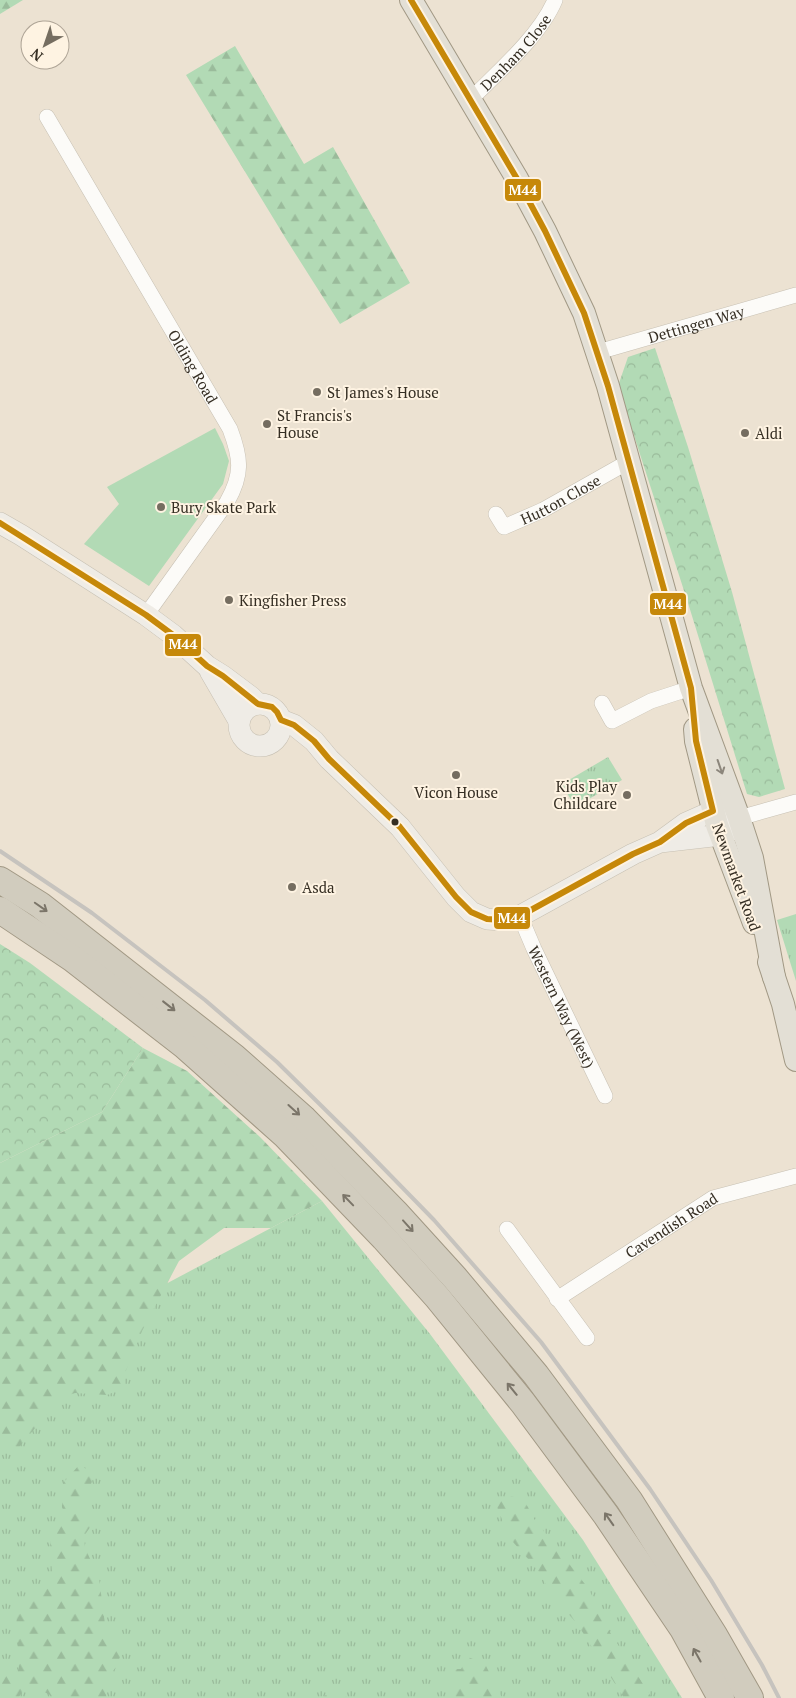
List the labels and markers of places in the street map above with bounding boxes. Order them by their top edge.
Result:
place label: St James's House [327,382,439,402]
marker: St James's House [311,386,323,398]
place label: St Francis's House [277,405,352,442]
marker: St Francis's House [261,418,273,430]
place label: Aldi [755,423,783,443]
marker: Aldi [739,427,751,439]
place label: Bury Skate Park [171,497,276,517]
marker: Bury Skate Park [155,501,167,513]
place label: Kingfisher Press [239,590,346,610]
marker: Kingfisher Press [223,594,235,606]
marker: Vicon House [450,769,462,781]
place label: Kids Play Childcare [553,776,617,813]
place label: Vicon House [414,782,498,802]
marker: Kids Play Childcare [621,789,633,801]
unlabelled marker [390,817,400,827]
place label: Asda [302,877,335,897]
marker: Asda [286,881,298,893]

